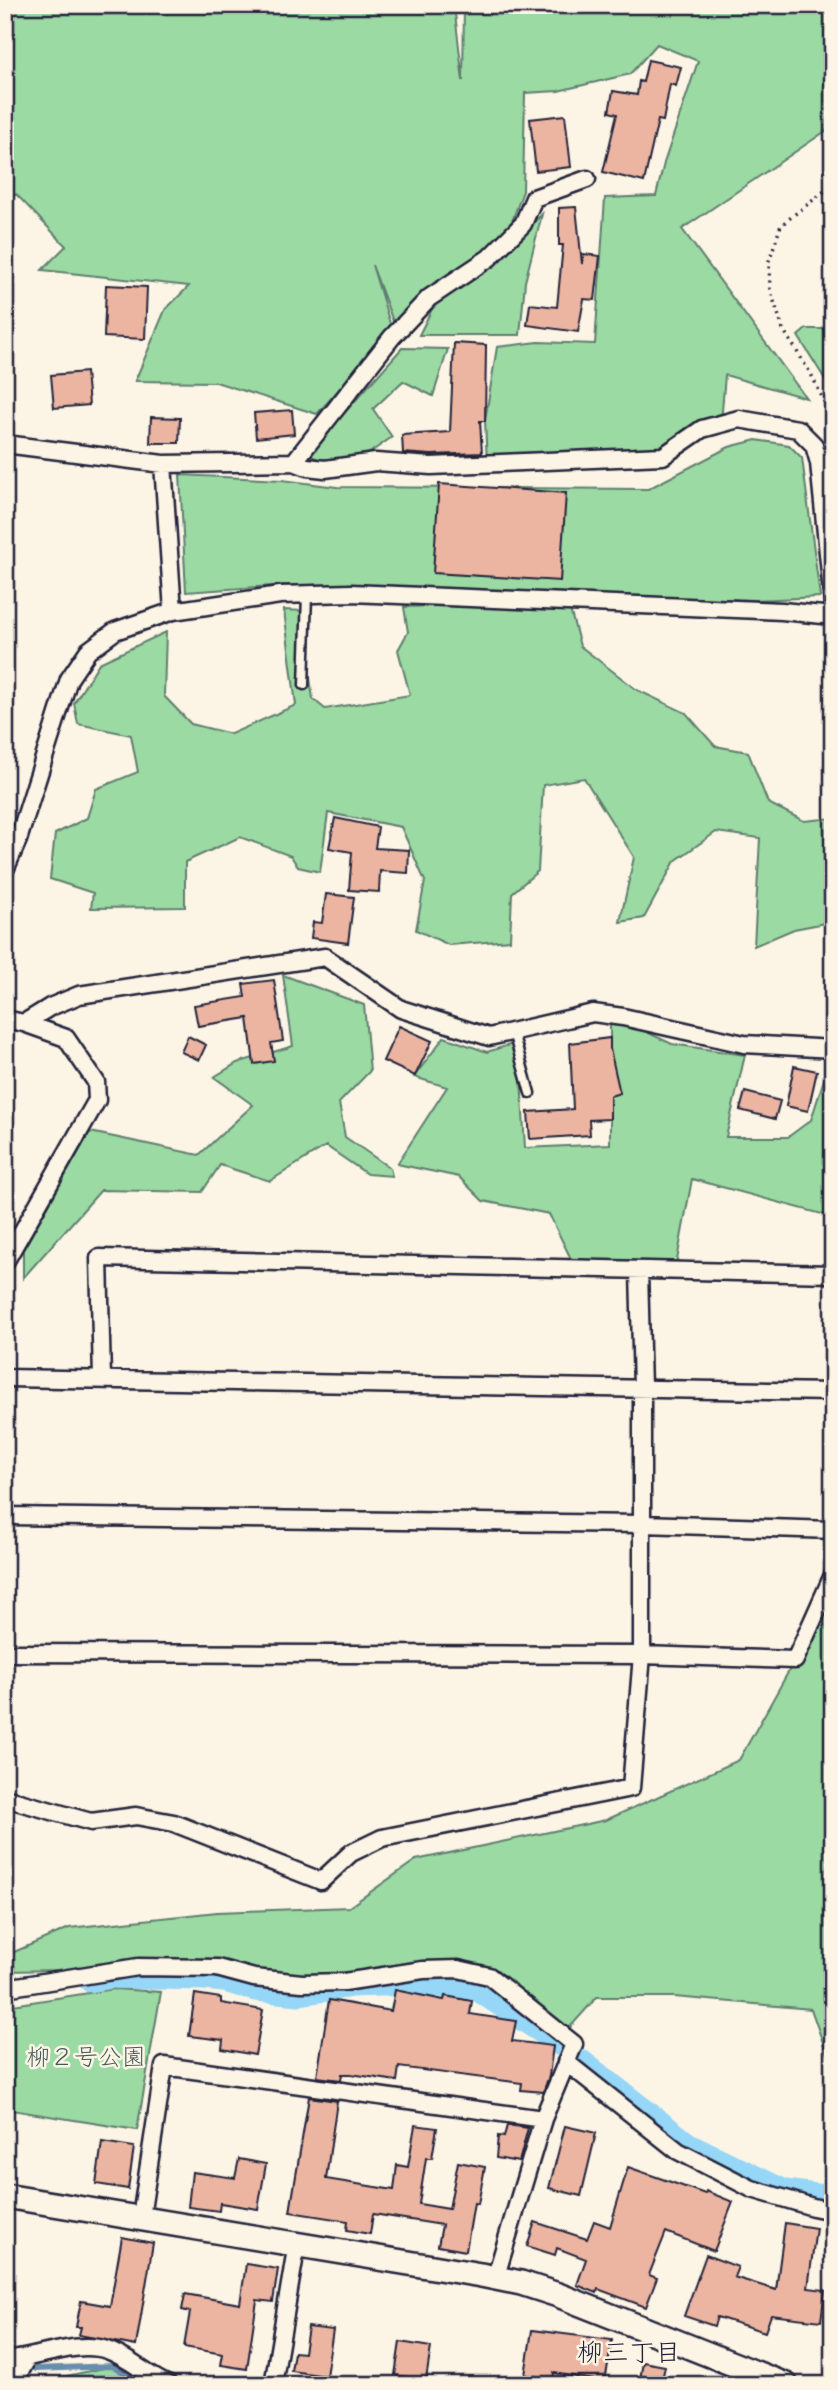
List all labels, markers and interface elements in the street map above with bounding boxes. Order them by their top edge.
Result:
park label: 柳２号公園 [26,2043,146,2072]
district label: 柳三丁目 [577,2337,681,2369]

